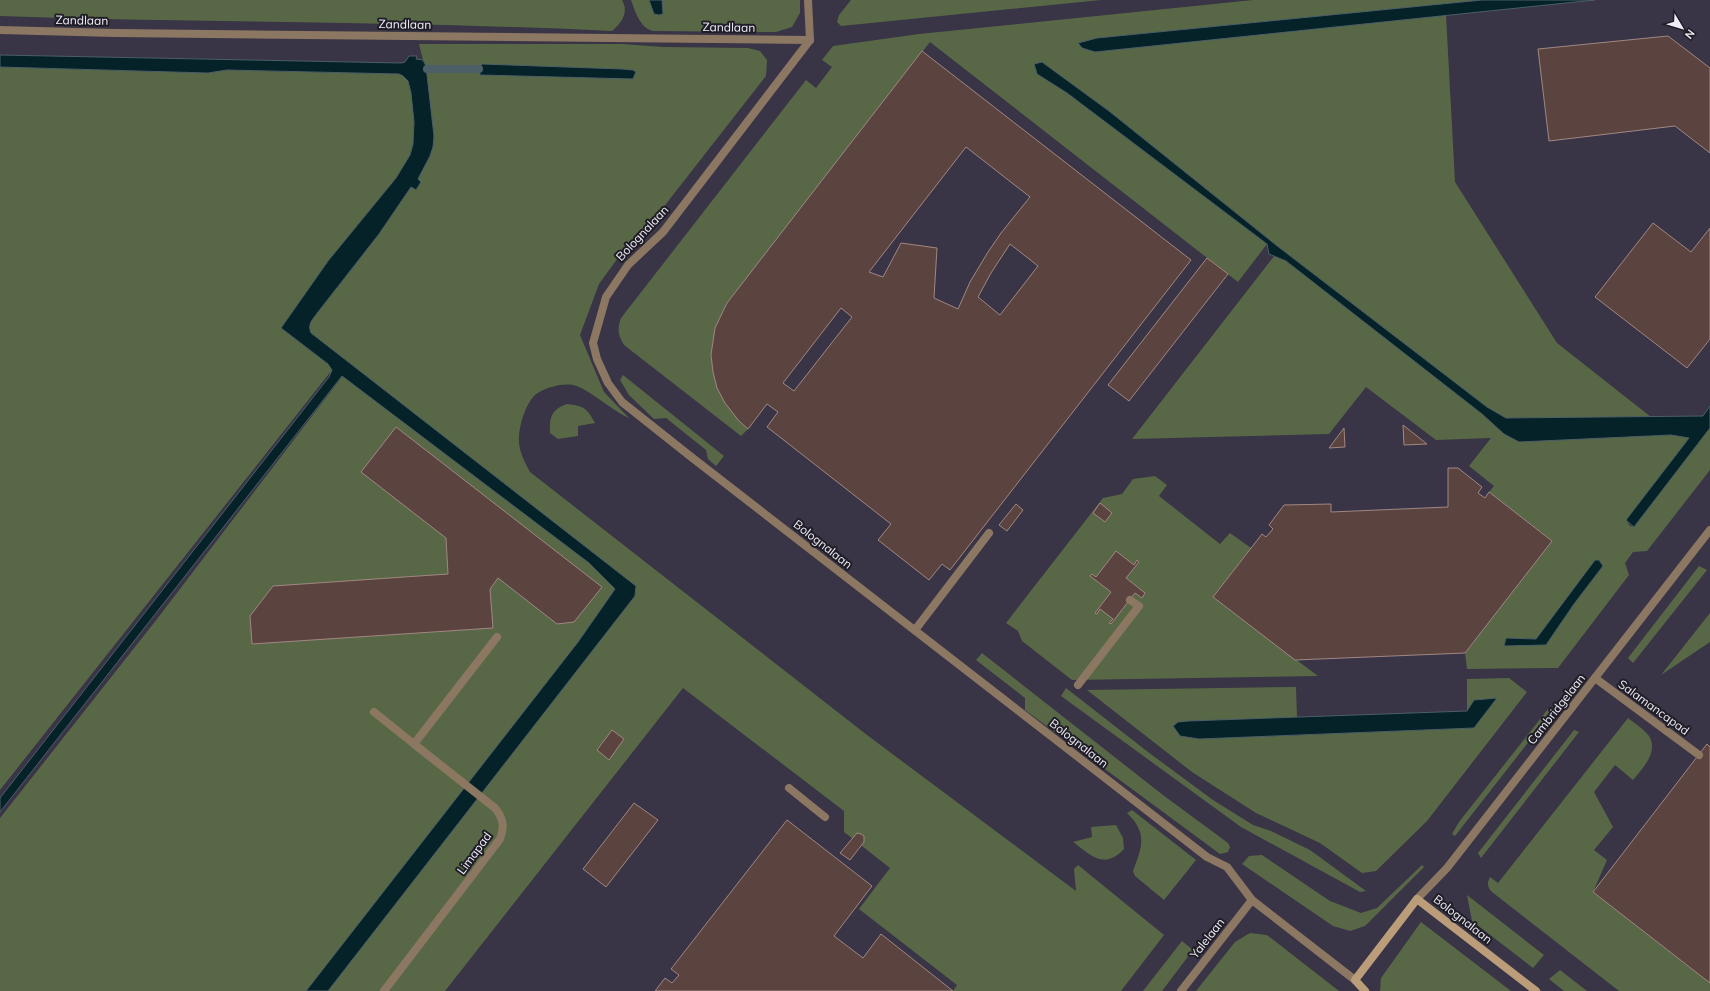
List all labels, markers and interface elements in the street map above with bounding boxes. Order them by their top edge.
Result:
north arrow [1662,8,1702,48]
street label: Zandlaan [55,12,109,28]
street label: Zandlaan [378,16,432,32]
street label: Zandlaan [702,19,756,35]
text: N [1682,27,1698,42]
street label: Bolognalaan [612,202,672,264]
street label: Bolognalaan [791,516,855,572]
street label: Cambridgelaan [1524,671,1588,747]
street label: Salamancapad [1616,676,1692,738]
street label: Bolognalaan [1047,715,1111,771]
street label: Limapad [454,829,494,877]
street label: Bolognalaan [1431,891,1495,947]
street label: Yalelaan [1186,915,1227,962]

